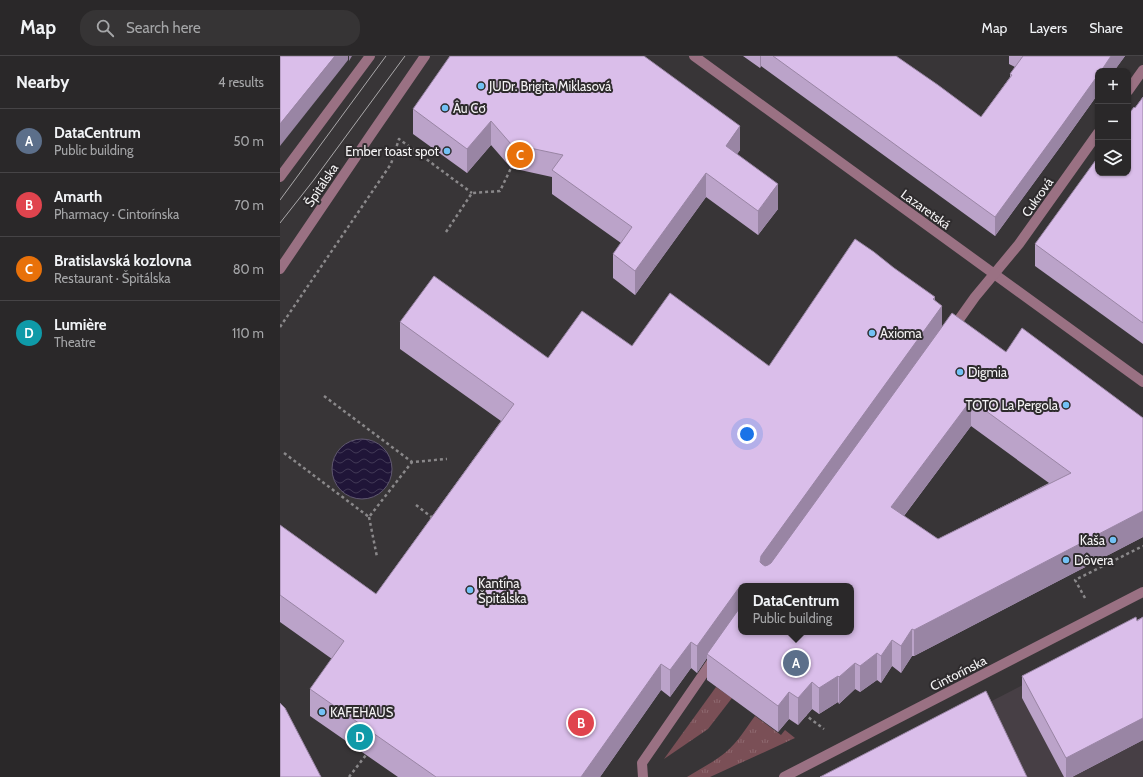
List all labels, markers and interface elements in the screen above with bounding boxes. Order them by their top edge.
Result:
search box [80,10,360,46]
text: Map [20,16,56,39]
icon: search [94,17,116,39]
text: Search here [126,19,201,37]
text: Map [982,19,1007,37]
text: Layers [1029,19,1067,37]
text: Share [1089,19,1123,37]
map controls [1095,68,1131,176]
button: + [1095,68,1131,104]
text: Nearby [16,72,69,92]
text: 4 results [218,74,264,90]
place label: JUDr. Brigita Miklasová [488,78,612,94]
marker: JUDr. Brigita Miklasová [476,81,486,91]
place label: Âu Cơ [453,100,486,116]
marker: Âu Cơ [440,103,450,113]
button: − [1095,104,1131,140]
text: DataCentrum [54,124,141,142]
text: A [25,133,33,149]
text: 50 m [234,133,264,149]
pin: C [507,140,533,170]
button: layers [1095,140,1131,176]
text: Public building [54,142,134,158]
place label: Ember toast spot [345,143,440,159]
marker: Ember toast spot [442,146,452,156]
street label: Špitálska [300,159,342,210]
street label: Cukrová [1018,174,1057,220]
street label: Lazaretská [898,186,955,233]
text: Amarth [54,188,102,206]
text: B [25,197,33,213]
text: 70 m [234,197,264,213]
text: Pharmacy · Cintorínska [54,206,179,222]
text: Bratislavská kozlovna [54,252,192,270]
text: C [25,261,33,277]
text: 80 m [233,261,264,277]
text: Restaurant · Špitálska [54,270,170,286]
text: Lumière [54,316,107,334]
text: D [24,325,34,341]
text: 110 m [232,325,264,341]
place label: Axioma [880,325,922,341]
marker: Axioma [867,328,877,338]
text: Theatre [54,334,96,350]
place label: Digmia [968,364,1008,380]
marker: Digmia [955,367,965,377]
place label: TOTO La Pergola [966,397,1059,413]
marker: TOTO La Pergola [1061,400,1071,410]
your location [737,424,757,444]
place label: Kaša [1080,532,1106,548]
marker: Kaša [1108,535,1118,545]
place label: Dôvera [1074,552,1114,568]
marker: Dôvera [1061,555,1071,565]
place label: Kantína Špitálska [478,575,527,606]
popup [738,583,854,635]
marker: Kantína Špitálska [465,585,475,595]
text: DataCentrum [753,592,839,610]
text: Public building [753,610,832,626]
pin: A [783,648,809,678]
street label: Cintorínska [927,652,990,694]
place label: KAFEHAUS [330,704,394,720]
marker: KAFEHAUS [317,707,327,717]
pin: B [568,708,594,738]
pin: D [347,722,373,752]

